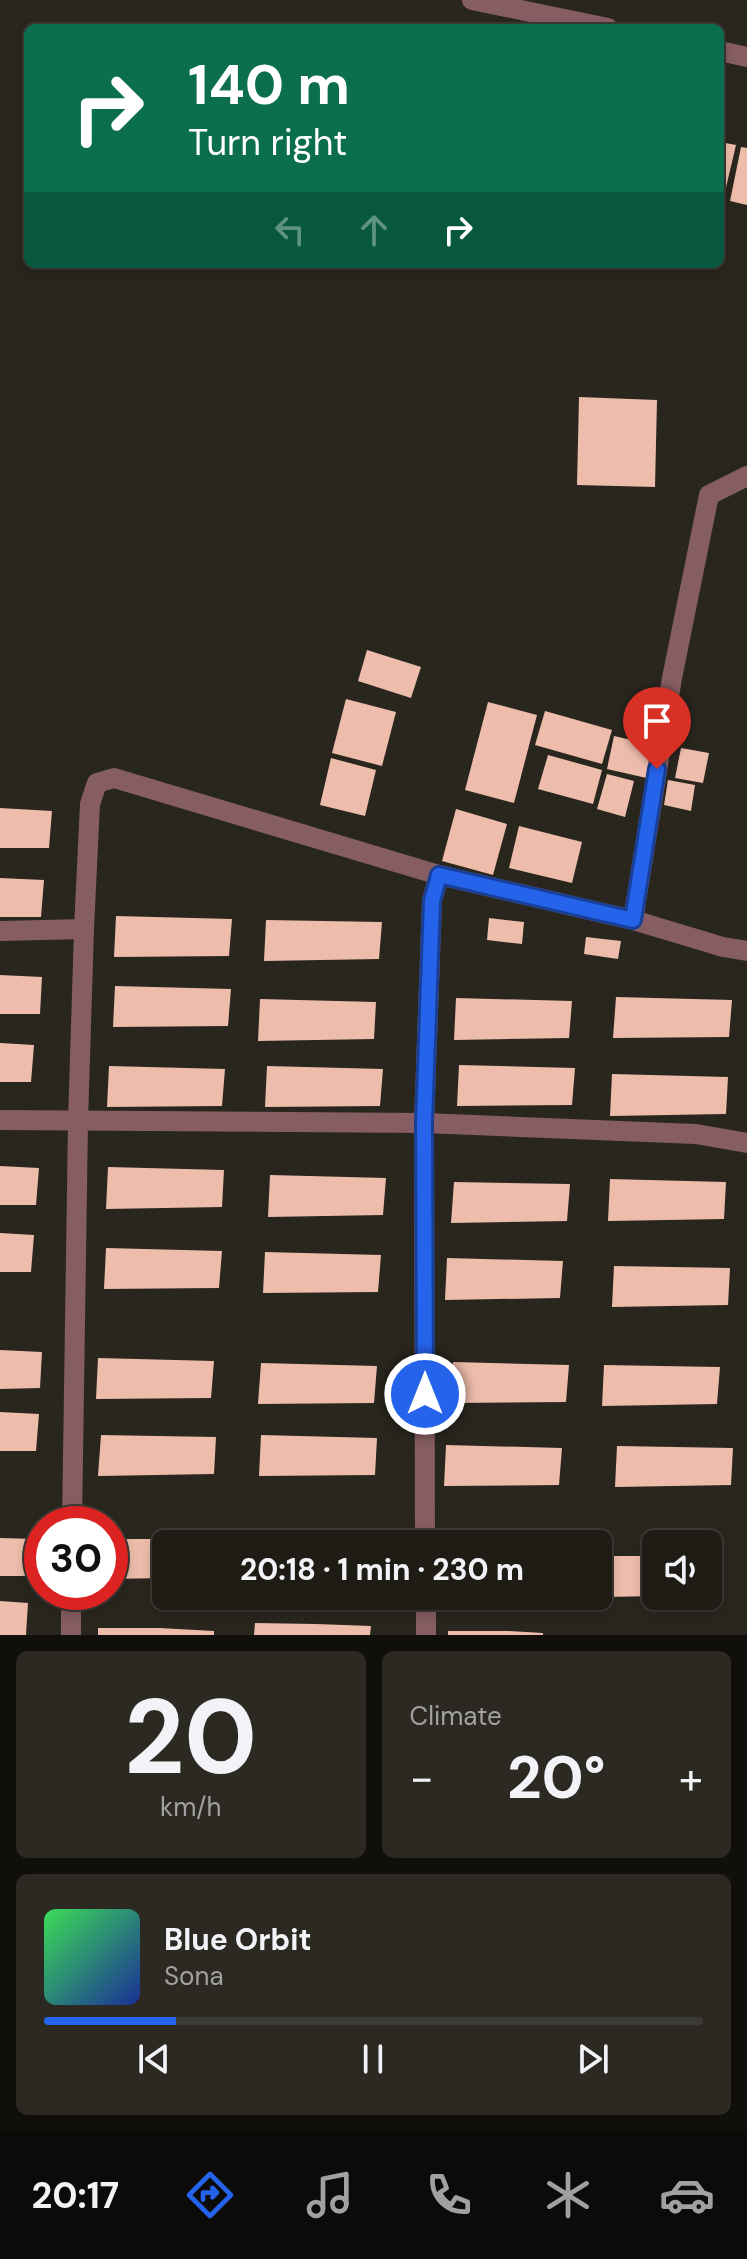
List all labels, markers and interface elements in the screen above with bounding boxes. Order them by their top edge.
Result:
text: 140 m [188,48,350,121]
icon: right [56,56,160,160]
text: Turn right [188,119,347,166]
icon: left [268,208,312,252]
icon: ahead [352,208,396,252]
icon: right [436,208,480,252]
pin [623,687,691,769]
icon: arrive [635,699,679,743]
position arrow [383,1352,467,1436]
speed limit sign: 30 [24,1506,128,1610]
map controls [642,1530,722,1610]
button: sound [642,1530,722,1610]
text: 20:18 · 1 min · 230 m [240,1550,524,1589]
text: 20 [124,1670,257,1805]
text: Climate [410,1699,502,1733]
text: 20° [507,1738,605,1817]
text: − [410,1749,434,1807]
text: + [679,1749,703,1807]
text: km/h [160,1790,221,1824]
text: Blue Orbit [164,1920,311,1959]
text: Sona [164,1959,224,1993]
icon: previous [132,2037,176,2081]
icon: pause [351,2037,395,2081]
icon: next [571,2037,615,2081]
icon: directions [182,2167,238,2223]
icon: music [302,2167,358,2223]
icon: phone [421,2167,477,2223]
icon: climate [540,2167,596,2223]
icon: car [659,2167,715,2223]
text: 20:17 [32,2172,119,2219]

